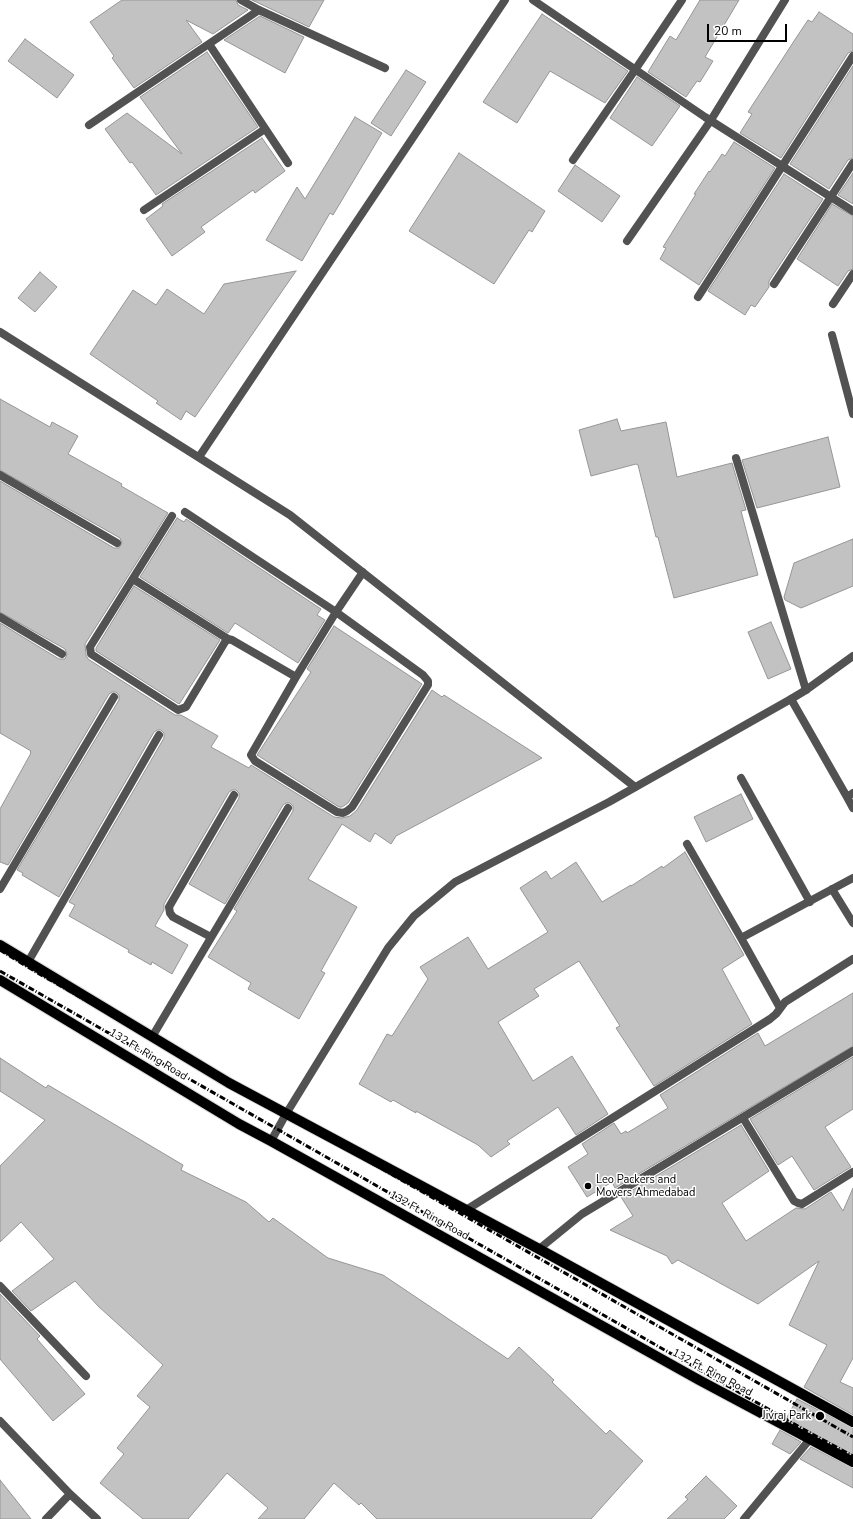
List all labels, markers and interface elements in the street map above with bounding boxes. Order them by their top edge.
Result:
scale bar [709,16,789,42]
text: 20 m [714,23,742,39]
street label: 132 Ft. Ring Road [106,1026,190,1084]
place label: Leo Packers and Movers Ahmedabad [596,1173,695,1199]
marker: Leo Packers and Movers Ahmedabad [583,1181,593,1191]
street label: 132 Ft. Ring Road [387,1189,471,1243]
street label: 132 Ft. Ring Road [670,1346,754,1400]
place label: Jivraj Park [762,1409,811,1423]
marker: Jivraj Park [814,1410,826,1422]

